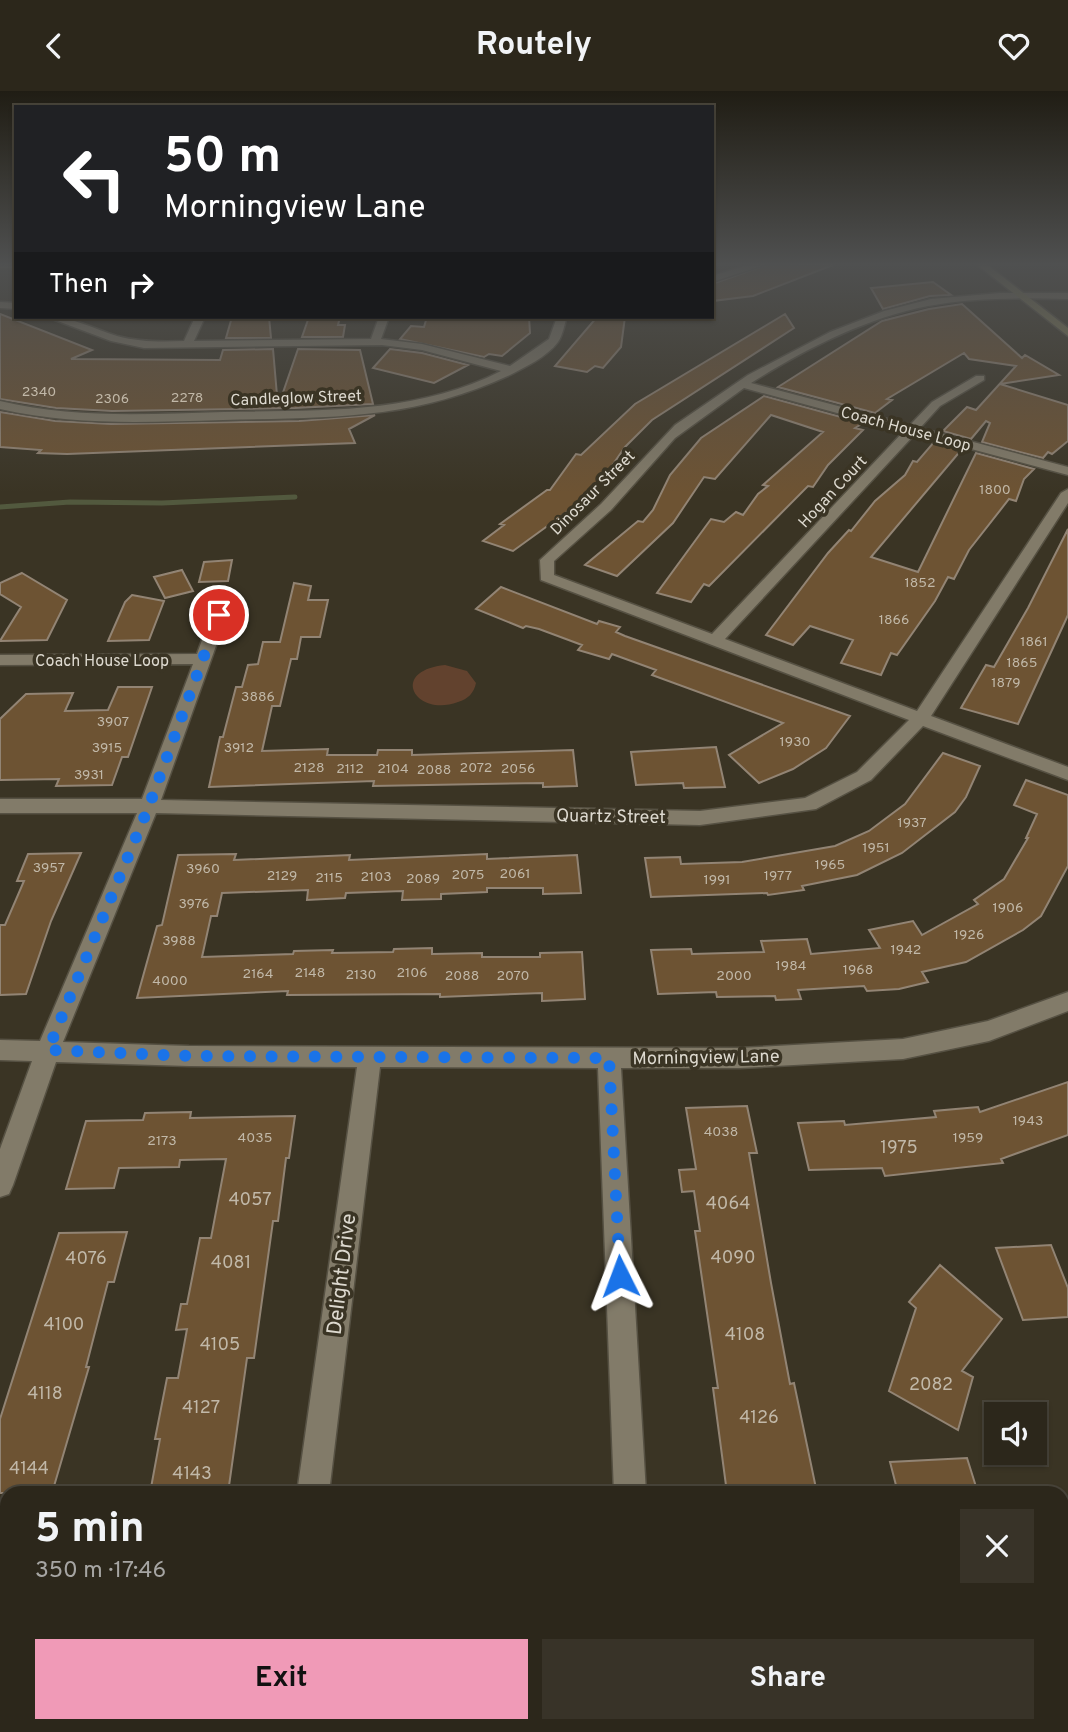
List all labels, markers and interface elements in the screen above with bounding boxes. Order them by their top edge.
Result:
text: Routely [476,26,592,66]
icon: back [35,27,73,65]
icon: heart [995,27,1033,65]
text: 50 m [164,128,281,190]
icon: left [49,133,140,224]
text: Morningview Lane [164,189,425,229]
icon: right [122,266,160,304]
text: Then [49,269,108,302]
house number: 2340 [22,384,56,401]
street label: Candleglow Street [230,387,362,411]
house number: 2278 [171,390,203,407]
house number: 2306 [95,391,129,408]
street label: Coach House Loop [838,403,973,457]
street label: Dinosaur Street [547,447,640,540]
street label: Hogan Court [795,452,872,533]
house number: 1800 [979,482,1011,499]
house number: 1852 [905,575,935,592]
pin [189,585,249,645]
icon: arrive [200,596,238,634]
house number: 1866 [879,612,909,629]
house number: 1861 [1020,634,1048,651]
street label: Coach House Loop [35,652,169,672]
house number: 1865 [1007,655,1037,672]
house number: 1879 [991,675,1021,692]
house number: 3886 [241,689,275,706]
house number: 3907 [97,714,129,731]
house number: 1930 [780,734,810,751]
house number: 3915 [92,740,122,757]
house number: 3912 [224,740,254,757]
house number: 2128 [294,760,324,777]
house number: 2072 [460,760,492,777]
house number: 2112 [336,761,364,778]
house number: 2104 [377,761,409,778]
house number: 2056 [501,761,535,778]
house number: 2088 [417,762,451,779]
house number: 3931 [74,767,104,784]
street label: Quartz Street [556,805,666,830]
house number: 1937 [897,815,927,832]
house number: 1951 [862,840,890,857]
house number: 1965 [815,857,845,874]
house number: 3957 [33,860,65,877]
house number: 3960 [186,861,220,878]
house number: 2061 [499,866,531,883]
house number: 2075 [451,867,485,884]
house number: 2129 [267,868,297,885]
house number: 1977 [764,868,792,885]
house number: 2103 [360,869,392,886]
house number: 2115 [315,870,343,887]
house number: 2089 [406,871,440,888]
house number: 1991 [703,872,731,889]
house number: 3976 [178,896,210,913]
house number: 1906 [993,900,1023,917]
house number: 1926 [954,927,984,944]
house number: 3988 [162,933,196,950]
house number: 1942 [891,942,921,959]
house number: 1984 [776,958,806,975]
house number: 1968 [843,962,873,979]
house number: 2148 [295,965,325,982]
house number: 2106 [396,965,428,982]
house number: 2164 [243,966,273,983]
house number: 2130 [345,967,377,984]
house number: 2088 [445,968,479,985]
house number: 2070 [496,968,530,985]
house number: 2000 [716,968,752,985]
house number: 4000 [152,973,188,990]
street label: Morningview Lane [632,1046,780,1071]
house number: 1943 [1013,1113,1043,1130]
house number: 4038 [704,1124,738,1141]
house number: 4035 [238,1130,272,1147]
house number: 1959 [953,1130,983,1147]
house number: 2173 [147,1133,177,1150]
house number: 1975 [880,1137,918,1160]
house number: 4057 [228,1189,272,1212]
house number: 4064 [706,1193,750,1216]
street label: Delight Drive [322,1212,363,1336]
position arrow [583,1239,657,1313]
house number: 4090 [711,1247,755,1270]
house number: 4076 [65,1248,107,1271]
house number: 4081 [211,1252,251,1275]
house number: 4100 [44,1314,84,1337]
house number: 4108 [725,1324,765,1347]
house number: 4105 [200,1334,240,1357]
house number: 2082 [909,1374,953,1397]
house number: 4118 [27,1383,63,1406]
house number: 4127 [182,1397,220,1420]
map controls [984,1402,1047,1465]
button: sound [984,1402,1047,1465]
house number: 4126 [739,1407,779,1430]
house number: 4144 [9,1458,49,1481]
house number: 4143 [172,1463,212,1486]
text: 5 min [35,1504,145,1557]
button: close [960,1509,1034,1583]
text: 350 m · 17:46 [35,1557,166,1586]
button: Exit [35,1639,528,1719]
button: Share [542,1639,1034,1719]

